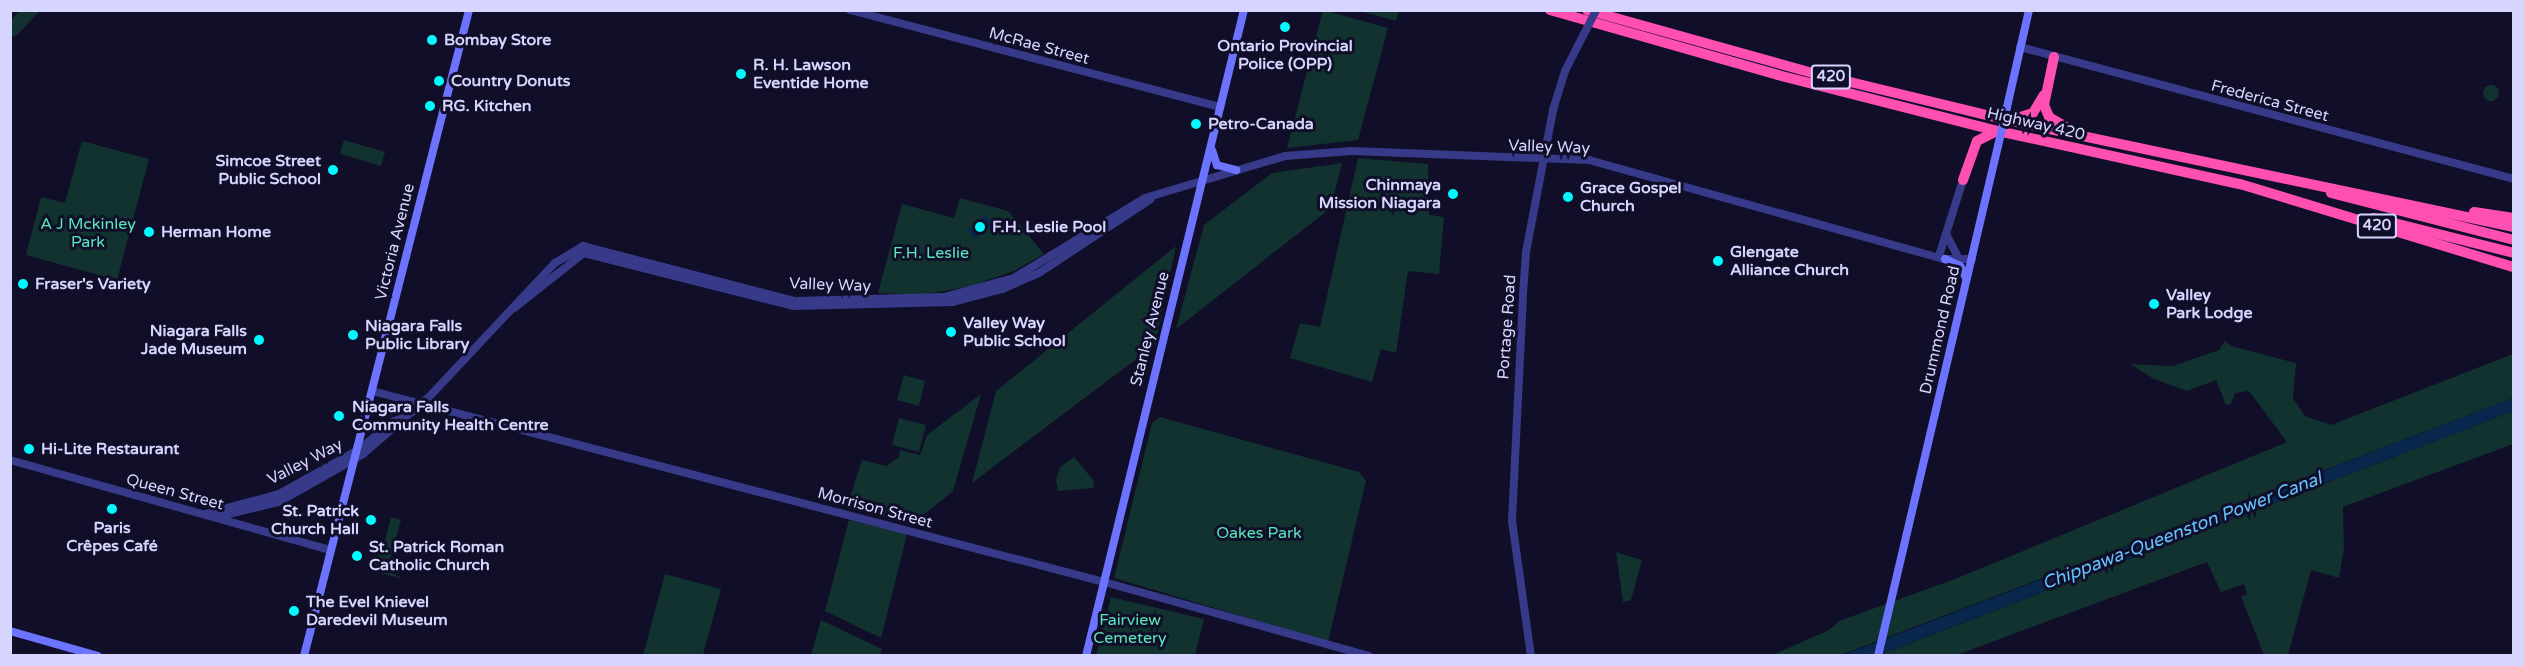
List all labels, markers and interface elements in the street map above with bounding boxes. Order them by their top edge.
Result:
marker: Ontario Provincial Police (OPP) [1278,20,1292,34]
street label: McRae Street [987,23,1091,69]
place label: Bombay Store [444,30,551,50]
marker: Bombay Store [425,33,439,47]
place label: Ontario Provincial Police (OPP) [1217,36,1353,74]
place label: R. H. Lawson Eventide Home [753,55,869,93]
road number: 420 [1810,65,1852,89]
marker: R. H. Lawson Eventide Home [734,67,748,81]
place label: Country Donuts [451,71,571,91]
marker: Country Donuts [432,74,446,88]
street label: Frederica Street [2209,76,2331,126]
place label: RG. Kitchen [442,96,532,116]
marker: RG. Kitchen [423,99,437,113]
street label: Highway 420 [1985,103,2087,145]
place label: Petro-Canada [1208,114,1314,134]
marker: Petro-Canada [1189,117,1203,131]
street label: Valley Way [1508,136,1590,158]
place label: Simcoe Street Public School [215,151,321,189]
marker: Simcoe Street Public School [326,163,340,177]
place label: Chinmaya Mission Niagara [1319,175,1441,213]
place label: Grace Gospel Church [1580,178,1682,216]
street label: Victoria Avenue [371,182,419,302]
marker: Chinmaya Mission Niagara [1446,187,1460,201]
marker: Grace Gospel Church [1561,190,1575,204]
park label: A J Mckinley Park [40,214,136,252]
road number: 420 [2356,214,2398,238]
place label: F.H. Leslie Pool [992,217,1106,237]
marker: F.H. Leslie Pool [973,220,987,234]
place label: Herman Home [161,222,271,242]
marker: Herman Home [142,225,156,239]
place label: Glengate Alliance Church [1730,242,1849,280]
park label: F.H. Leslie [893,243,969,263]
marker: Glengate Alliance Church [1711,254,1725,268]
street label: Drummond Road [1916,264,1964,396]
street label: Stanley Avenue [1126,270,1174,388]
place label: Fraser's Variety [35,274,151,294]
street label: Valley Way [789,274,871,296]
street label: Portage Road [1494,274,1520,380]
marker: Fraser's Variety [16,277,30,291]
place label: Valley Park Lodge [2166,285,2253,323]
marker: Valley Park Lodge [2147,297,2161,311]
place label: Valley Way Public School [963,313,1066,351]
place label: Niagara Falls Public Library [365,316,469,354]
place label: Niagara Falls Jade Museum [141,321,247,359]
marker: Valley Way Public School [944,325,958,339]
marker: Niagara Falls Public Library [346,328,360,342]
marker: Niagara Falls Jade Museum [252,333,266,347]
place label: Niagara Falls Community Health Centre [352,397,549,435]
marker: Niagara Falls Community Health Centre [330,407,348,425]
street label: Valley Way [264,435,346,489]
place label: Hi-Lite Restaurant [41,439,179,459]
marker: Hi-Lite Restaurant [22,442,36,456]
water label: Chippawa-Queenston Power Canal [2039,468,2325,594]
street label: Queen Street [124,470,226,514]
street label: Morrison Street [815,483,935,533]
place label: St. Patrick Church Hall [271,501,359,539]
marker: Paris Crêpes Café [105,502,119,516]
marker: St. Patrick Church Hall [364,513,378,527]
place label: Paris Crêpes Café [66,518,158,556]
park label: Oakes Park [1216,523,1302,543]
place label: St. Patrick Roman Catholic Church [369,537,504,575]
marker: St. Patrick Roman Catholic Church [350,549,364,563]
place label: The Evel Knievel Daredevil Museum [306,592,448,630]
marker: The Evel Knievel Daredevil Museum [287,604,301,618]
park label: Fairview Cemetery [1093,610,1167,648]

